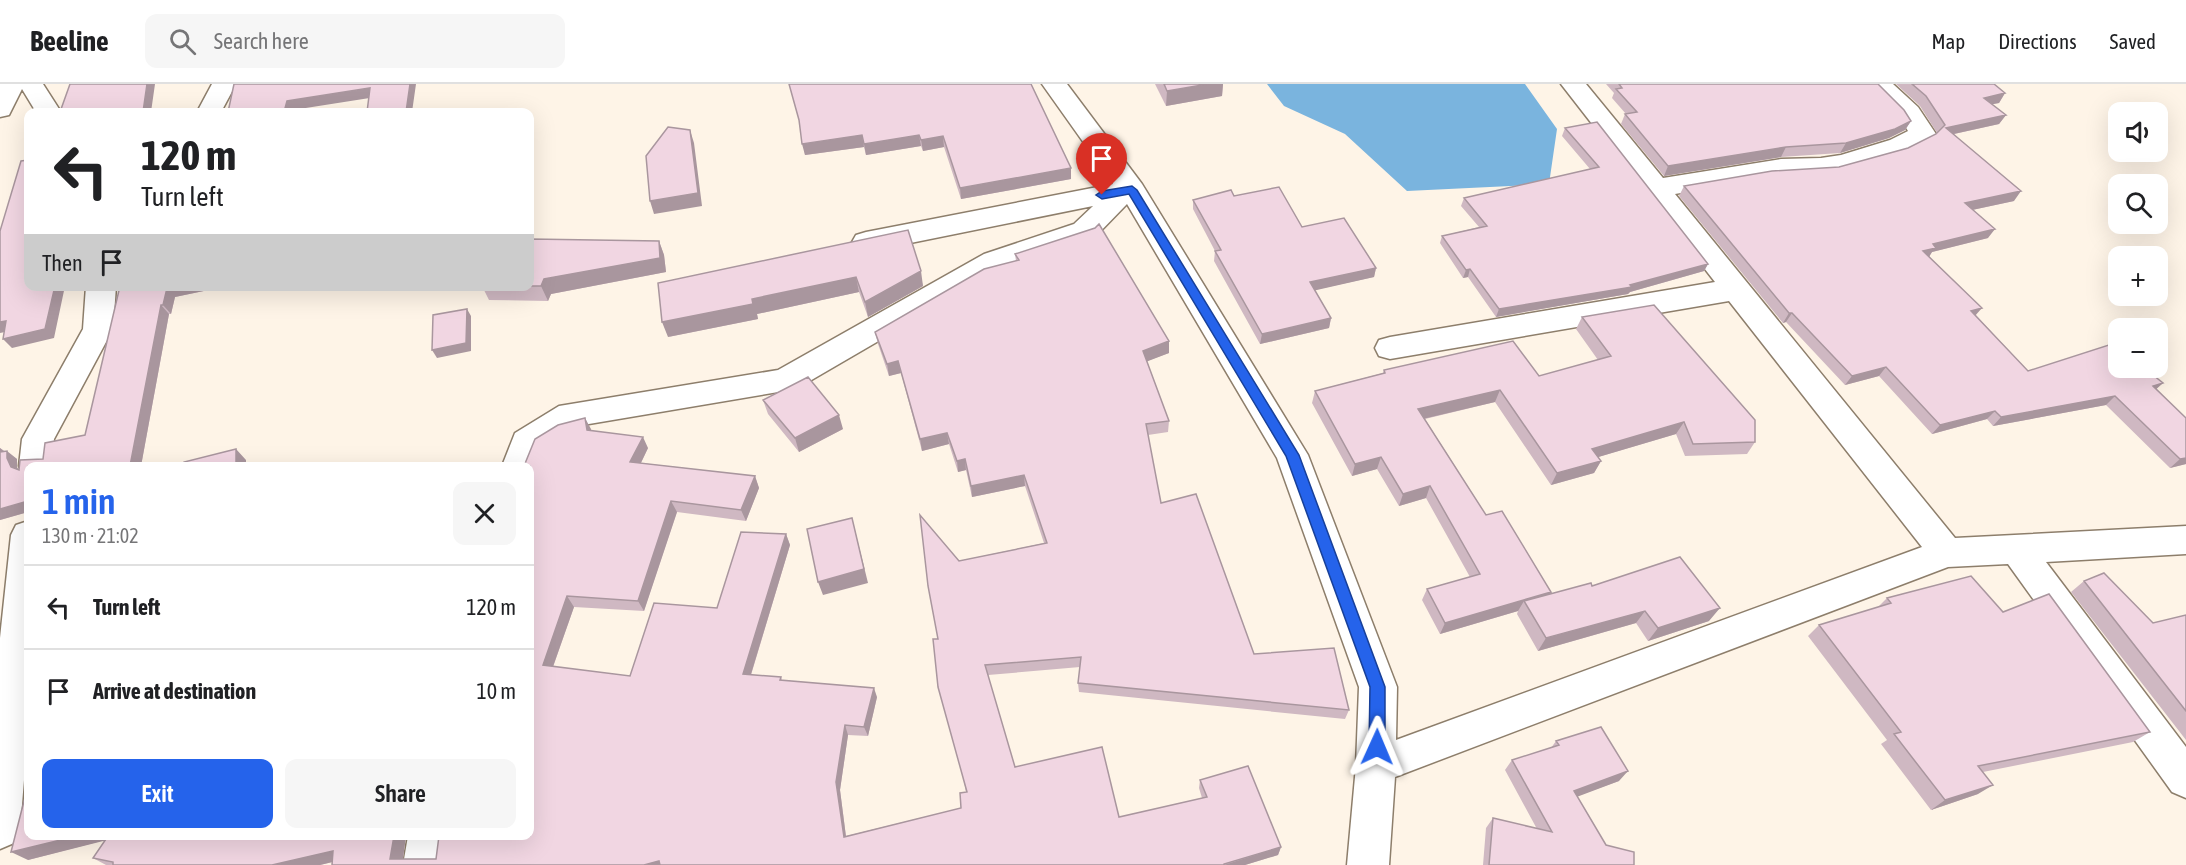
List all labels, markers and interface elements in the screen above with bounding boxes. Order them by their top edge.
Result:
search box [145,14,565,68]
text: Beeline [30,25,109,57]
icon: search [166,25,199,58]
text: Search here [214,28,309,54]
text: Map [1931,29,1965,53]
text: Directions [1998,29,2077,53]
text: Saved [2110,29,2156,53]
map controls [2108,102,2168,378]
button: sound [2108,102,2168,162]
text: 120 m [141,131,236,179]
icon: left [42,132,120,210]
pin [1076,133,1127,195]
icon: arrive [1085,142,1118,175]
button: search [2108,174,2168,234]
text: Turn left [141,181,224,212]
icon: arrive [95,246,128,279]
button: + [2108,246,2168,306]
text: Then [42,250,83,276]
button: − [2108,318,2168,378]
text: 1 min [42,480,116,522]
button: close [453,482,516,545]
text: 130 m · 21:02 [42,524,139,547]
icon: left [42,591,75,624]
text: Turn left [93,594,160,620]
text: 120 m [466,594,516,620]
icon: arrive [42,675,75,708]
text: Arrive at destination [93,678,256,704]
text: 10 m [476,678,516,704]
position arrow [1345,715,1409,779]
button: Exit [42,759,273,828]
button: Share [285,759,516,828]

